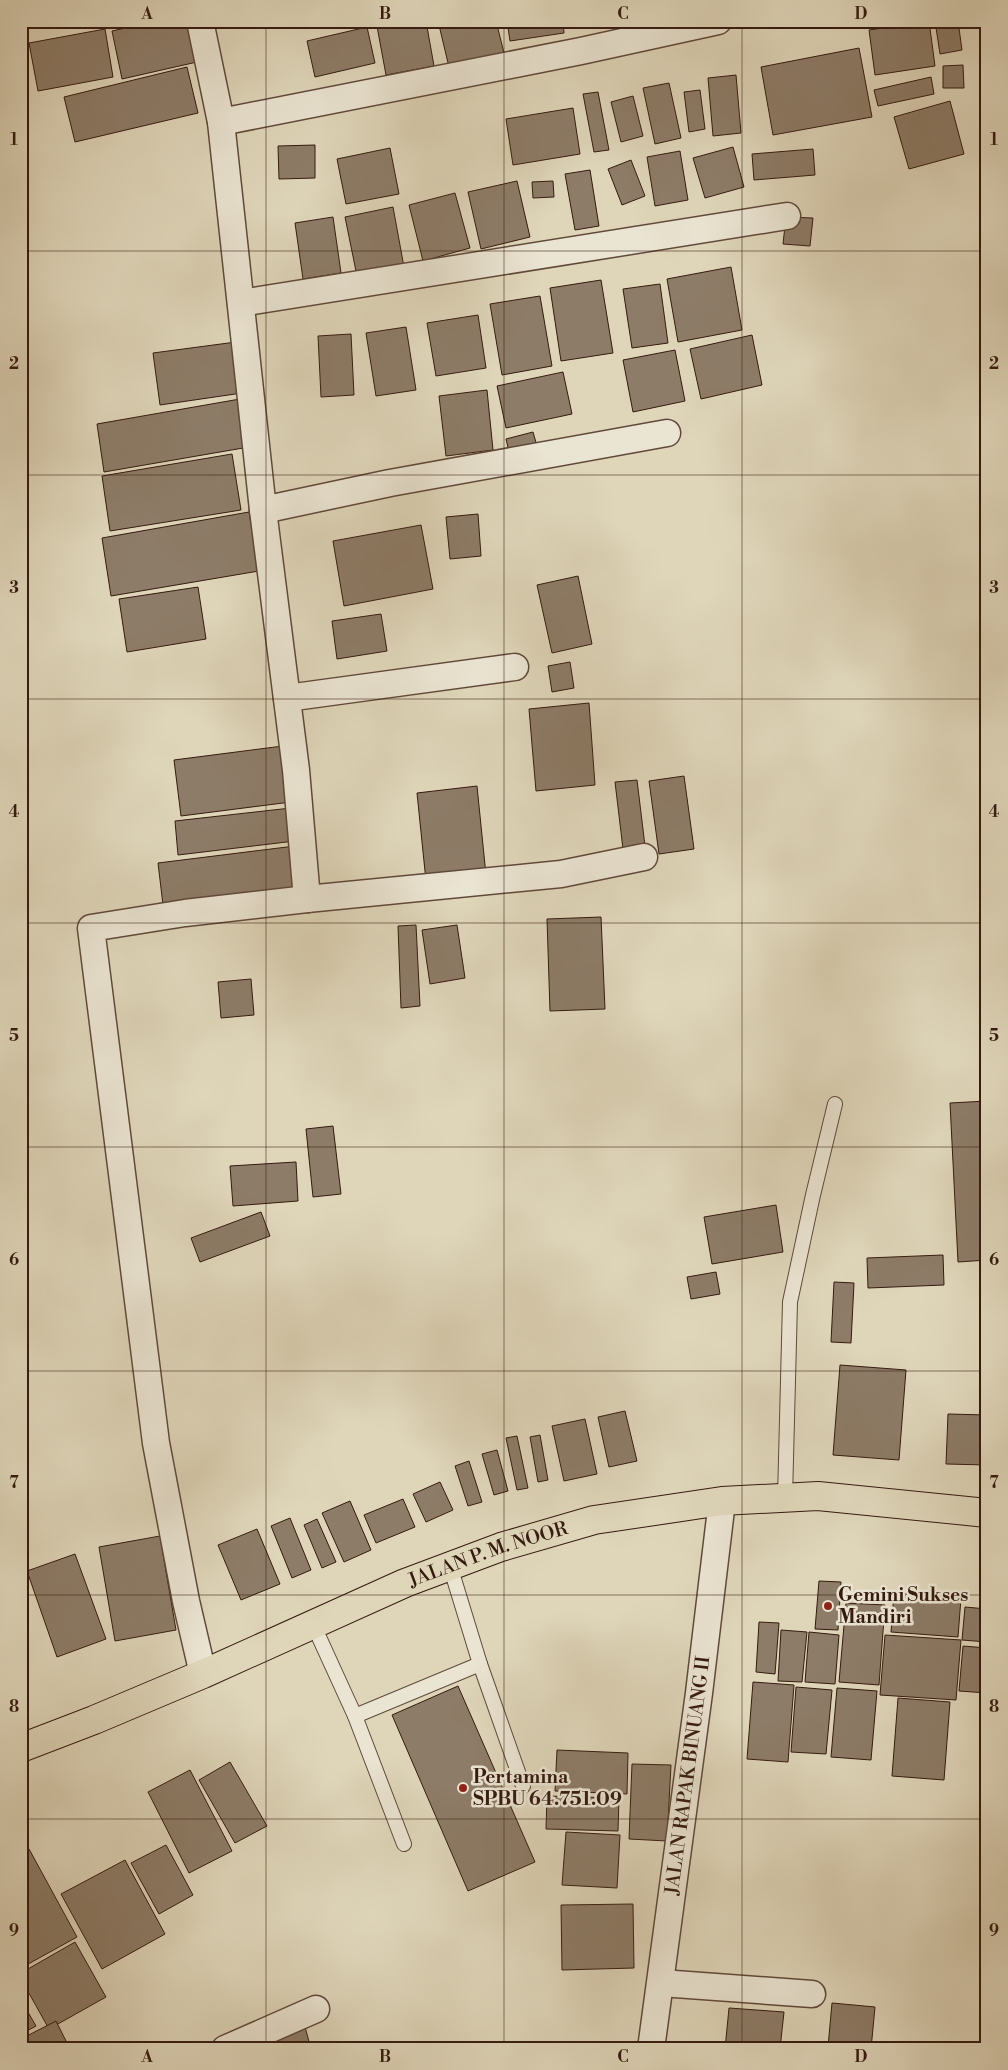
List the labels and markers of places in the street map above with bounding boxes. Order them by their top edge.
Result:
place label: Gemini Sukses Mandiri [838,1583,968,1629]
marker: Gemini Sukses Mandiri [822,1600,834,1612]
place label: Pertamina SPBU 64.751.09 [473,1765,622,1811]
marker: Pertamina SPBU 64.751.09 [457,1782,469,1794]

